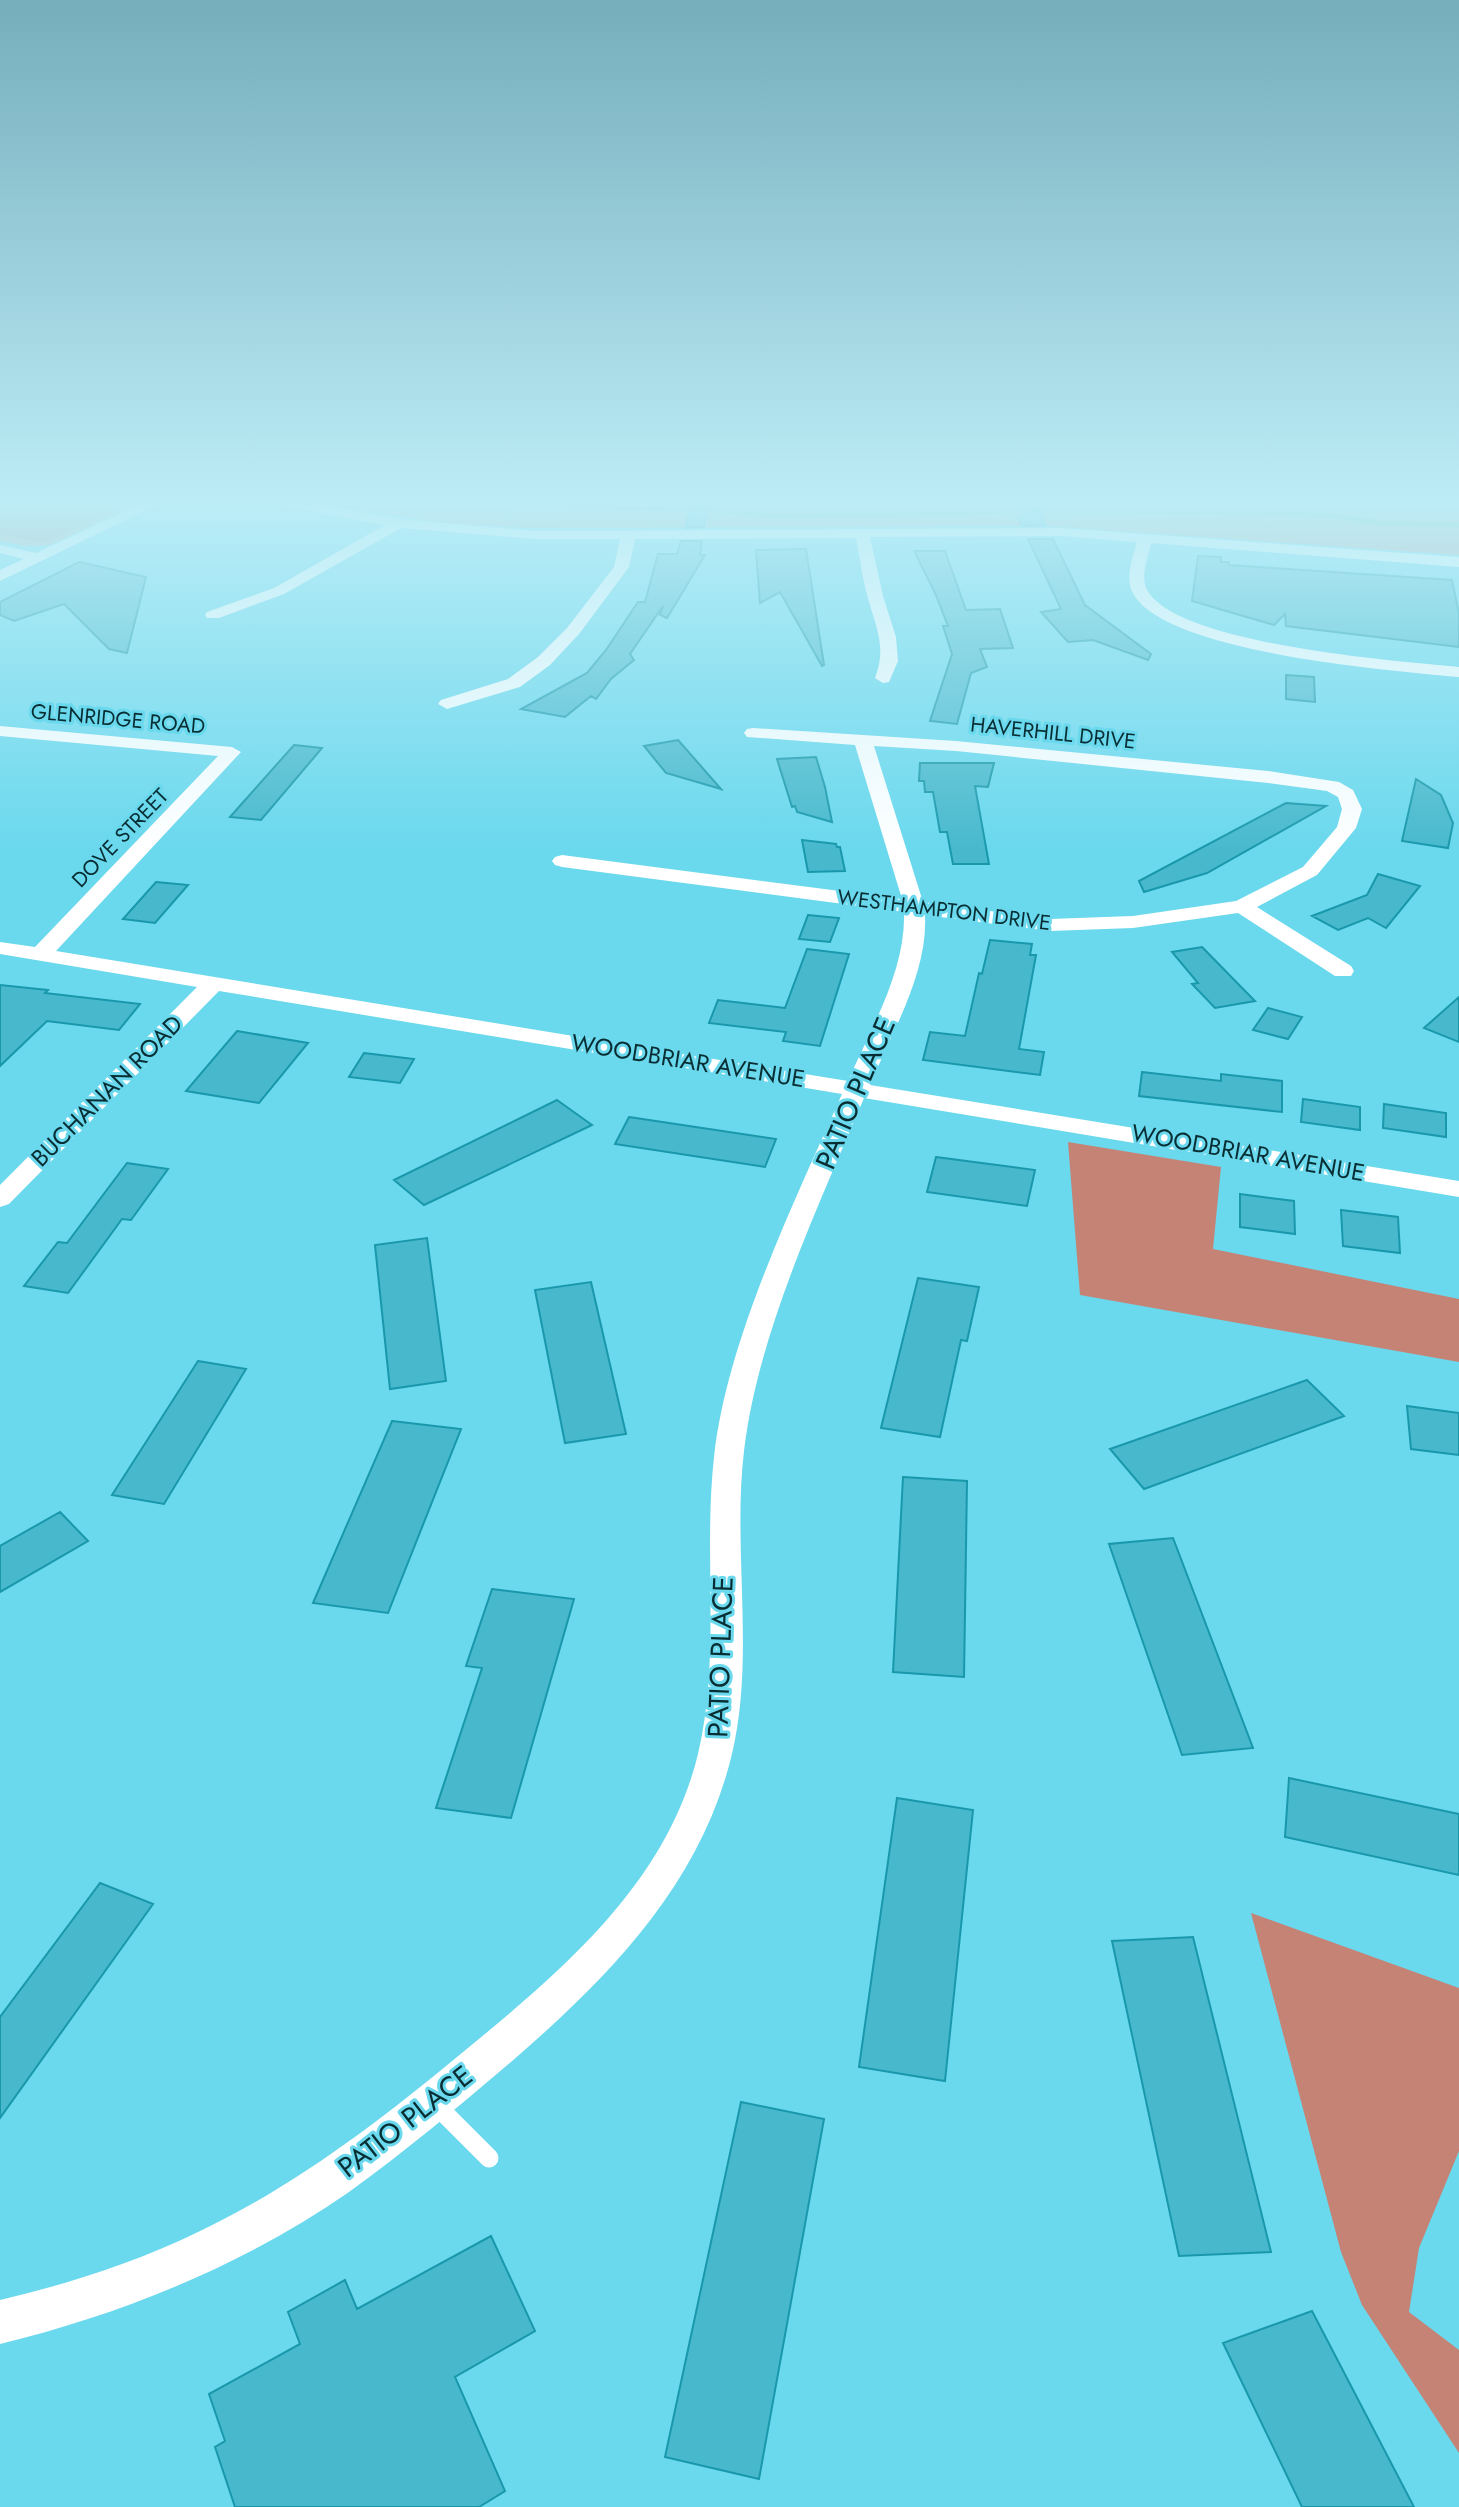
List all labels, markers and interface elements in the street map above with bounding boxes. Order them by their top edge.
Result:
street label: GLENRIDGE ROAD [30,696,206,742]
street label: HAVERHILL DRIVE [969,709,1137,757]
street label: DOVE STREET [65,781,175,894]
street label: WESTHAMPTON DRIVE [836,882,1052,938]
street label: BUCHANAN ROAD [23,1007,190,1174]
street label: PATIO PLACE [805,1011,906,1175]
street label: WOODBRIAR AVENUE [569,1025,807,1096]
street label: WOODBRIAR AVENUE [1129,1115,1367,1190]
street label: PATIO PLACE [697,1576,744,1738]
street label: PATIO PLACE [329,2056,481,2187]

